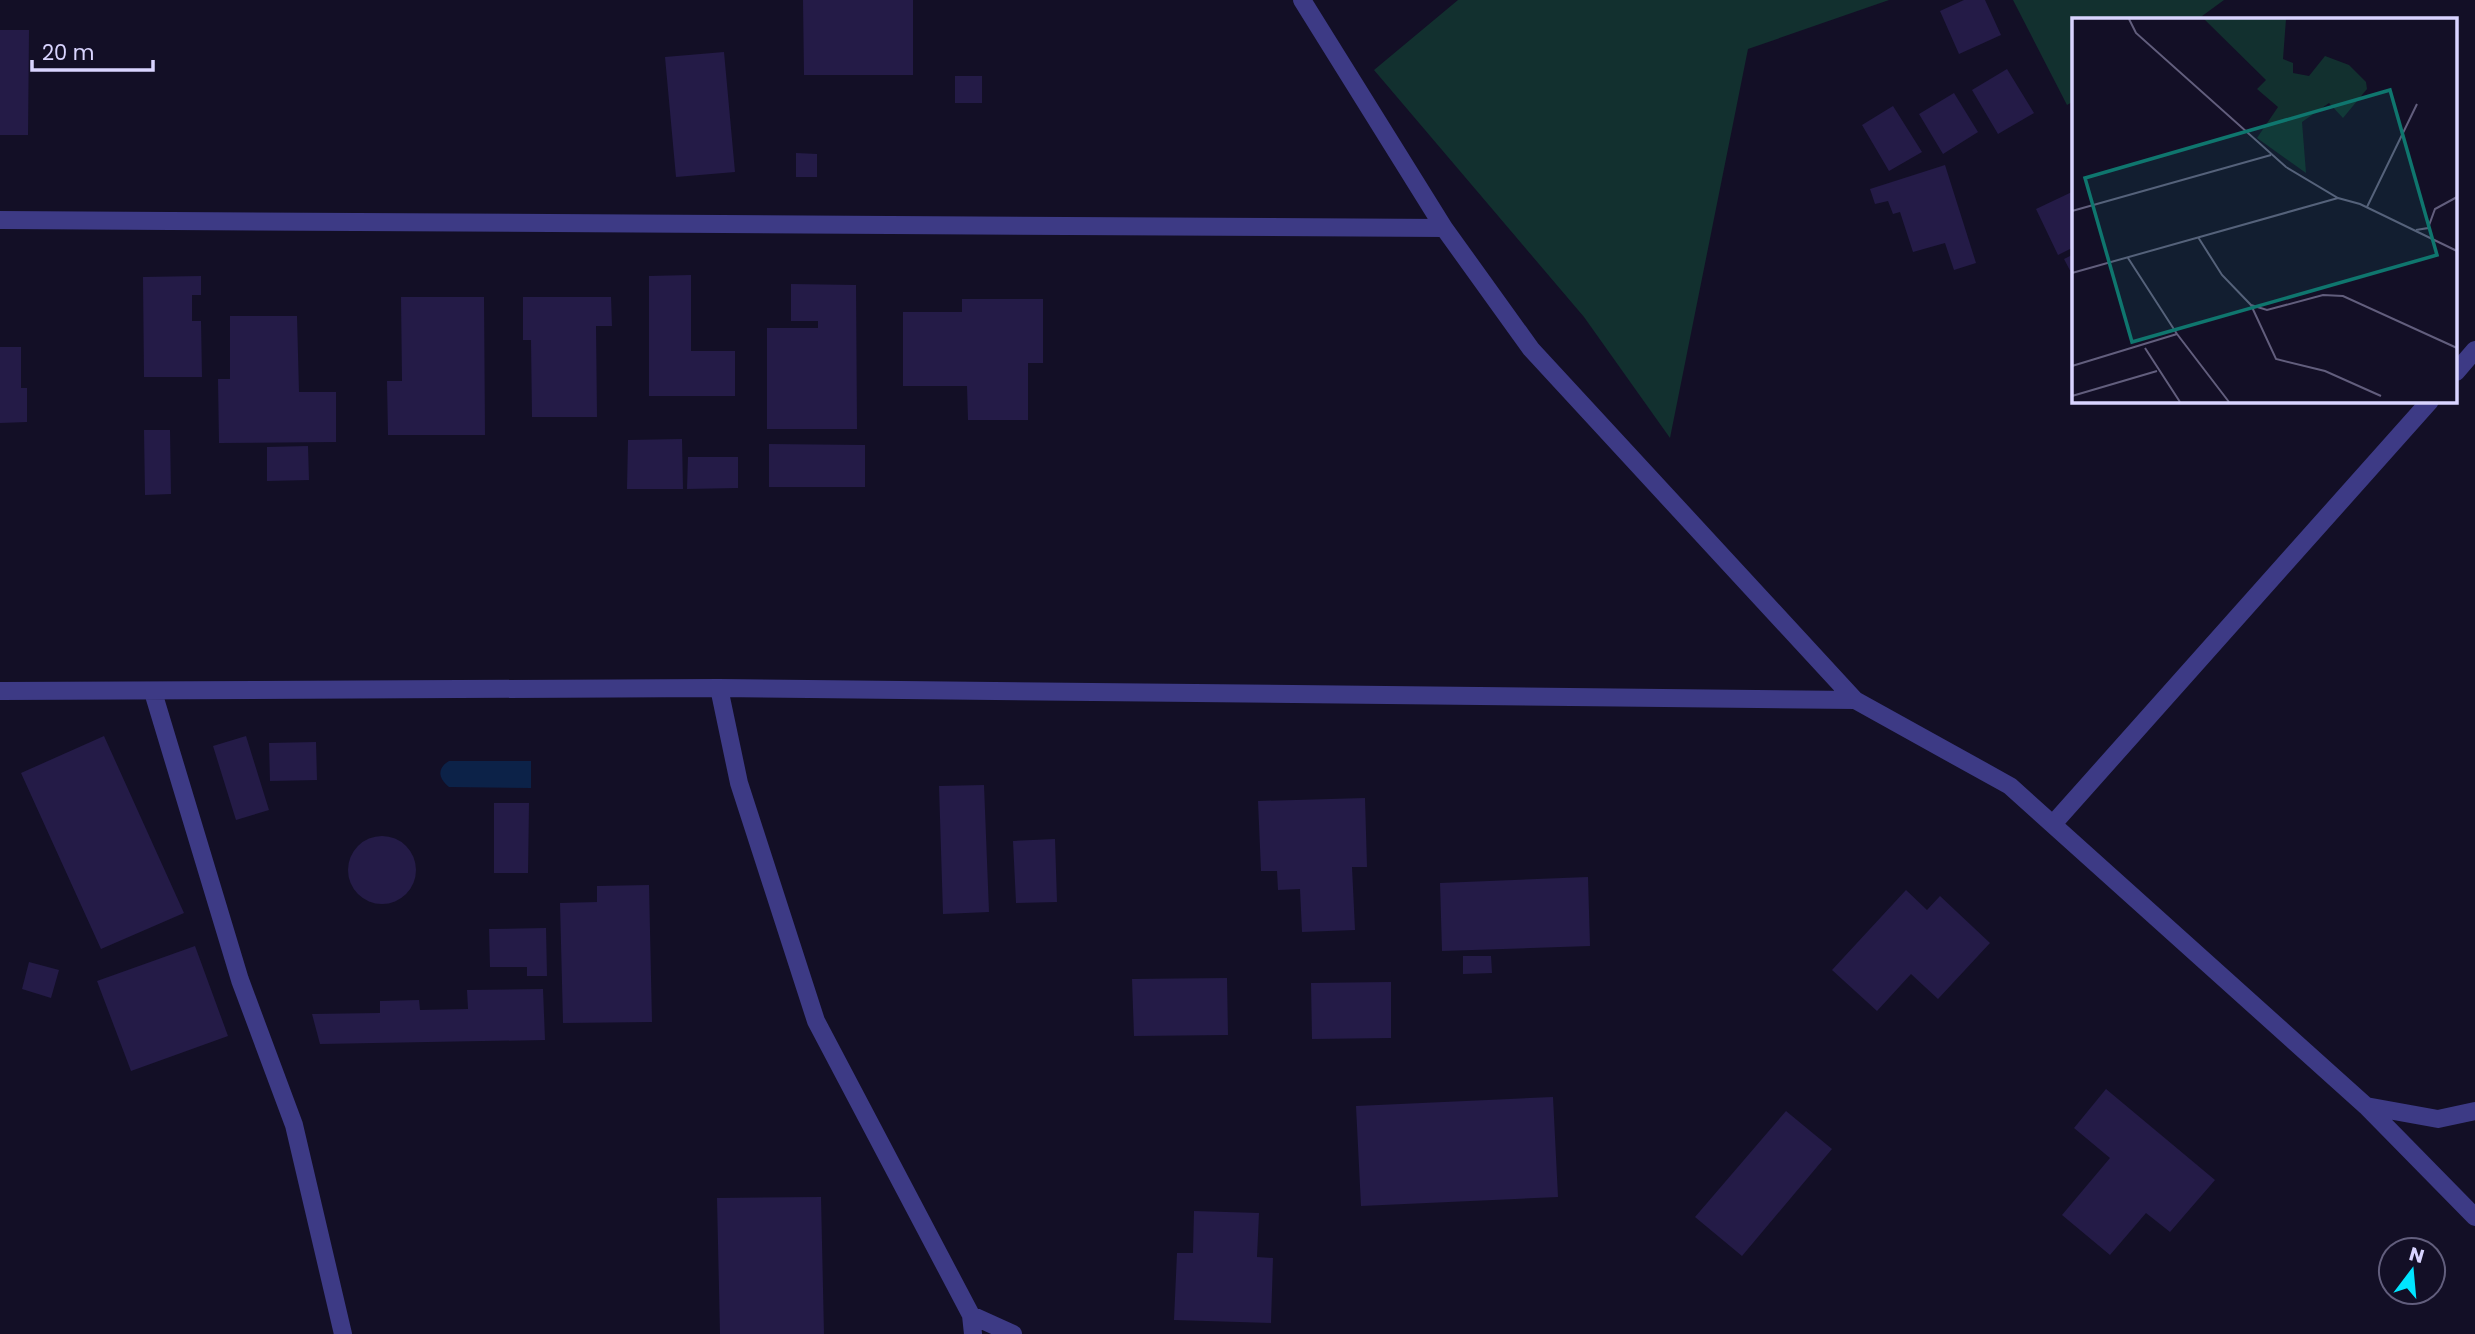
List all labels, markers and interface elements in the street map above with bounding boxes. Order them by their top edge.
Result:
inset map [2072,18,2458,402]
scale bar [32,28,152,72]
text: 20 m [42,38,95,67]
north arrow [2377,1236,2447,1306]
text: N [2406,1240,2427,1270]

